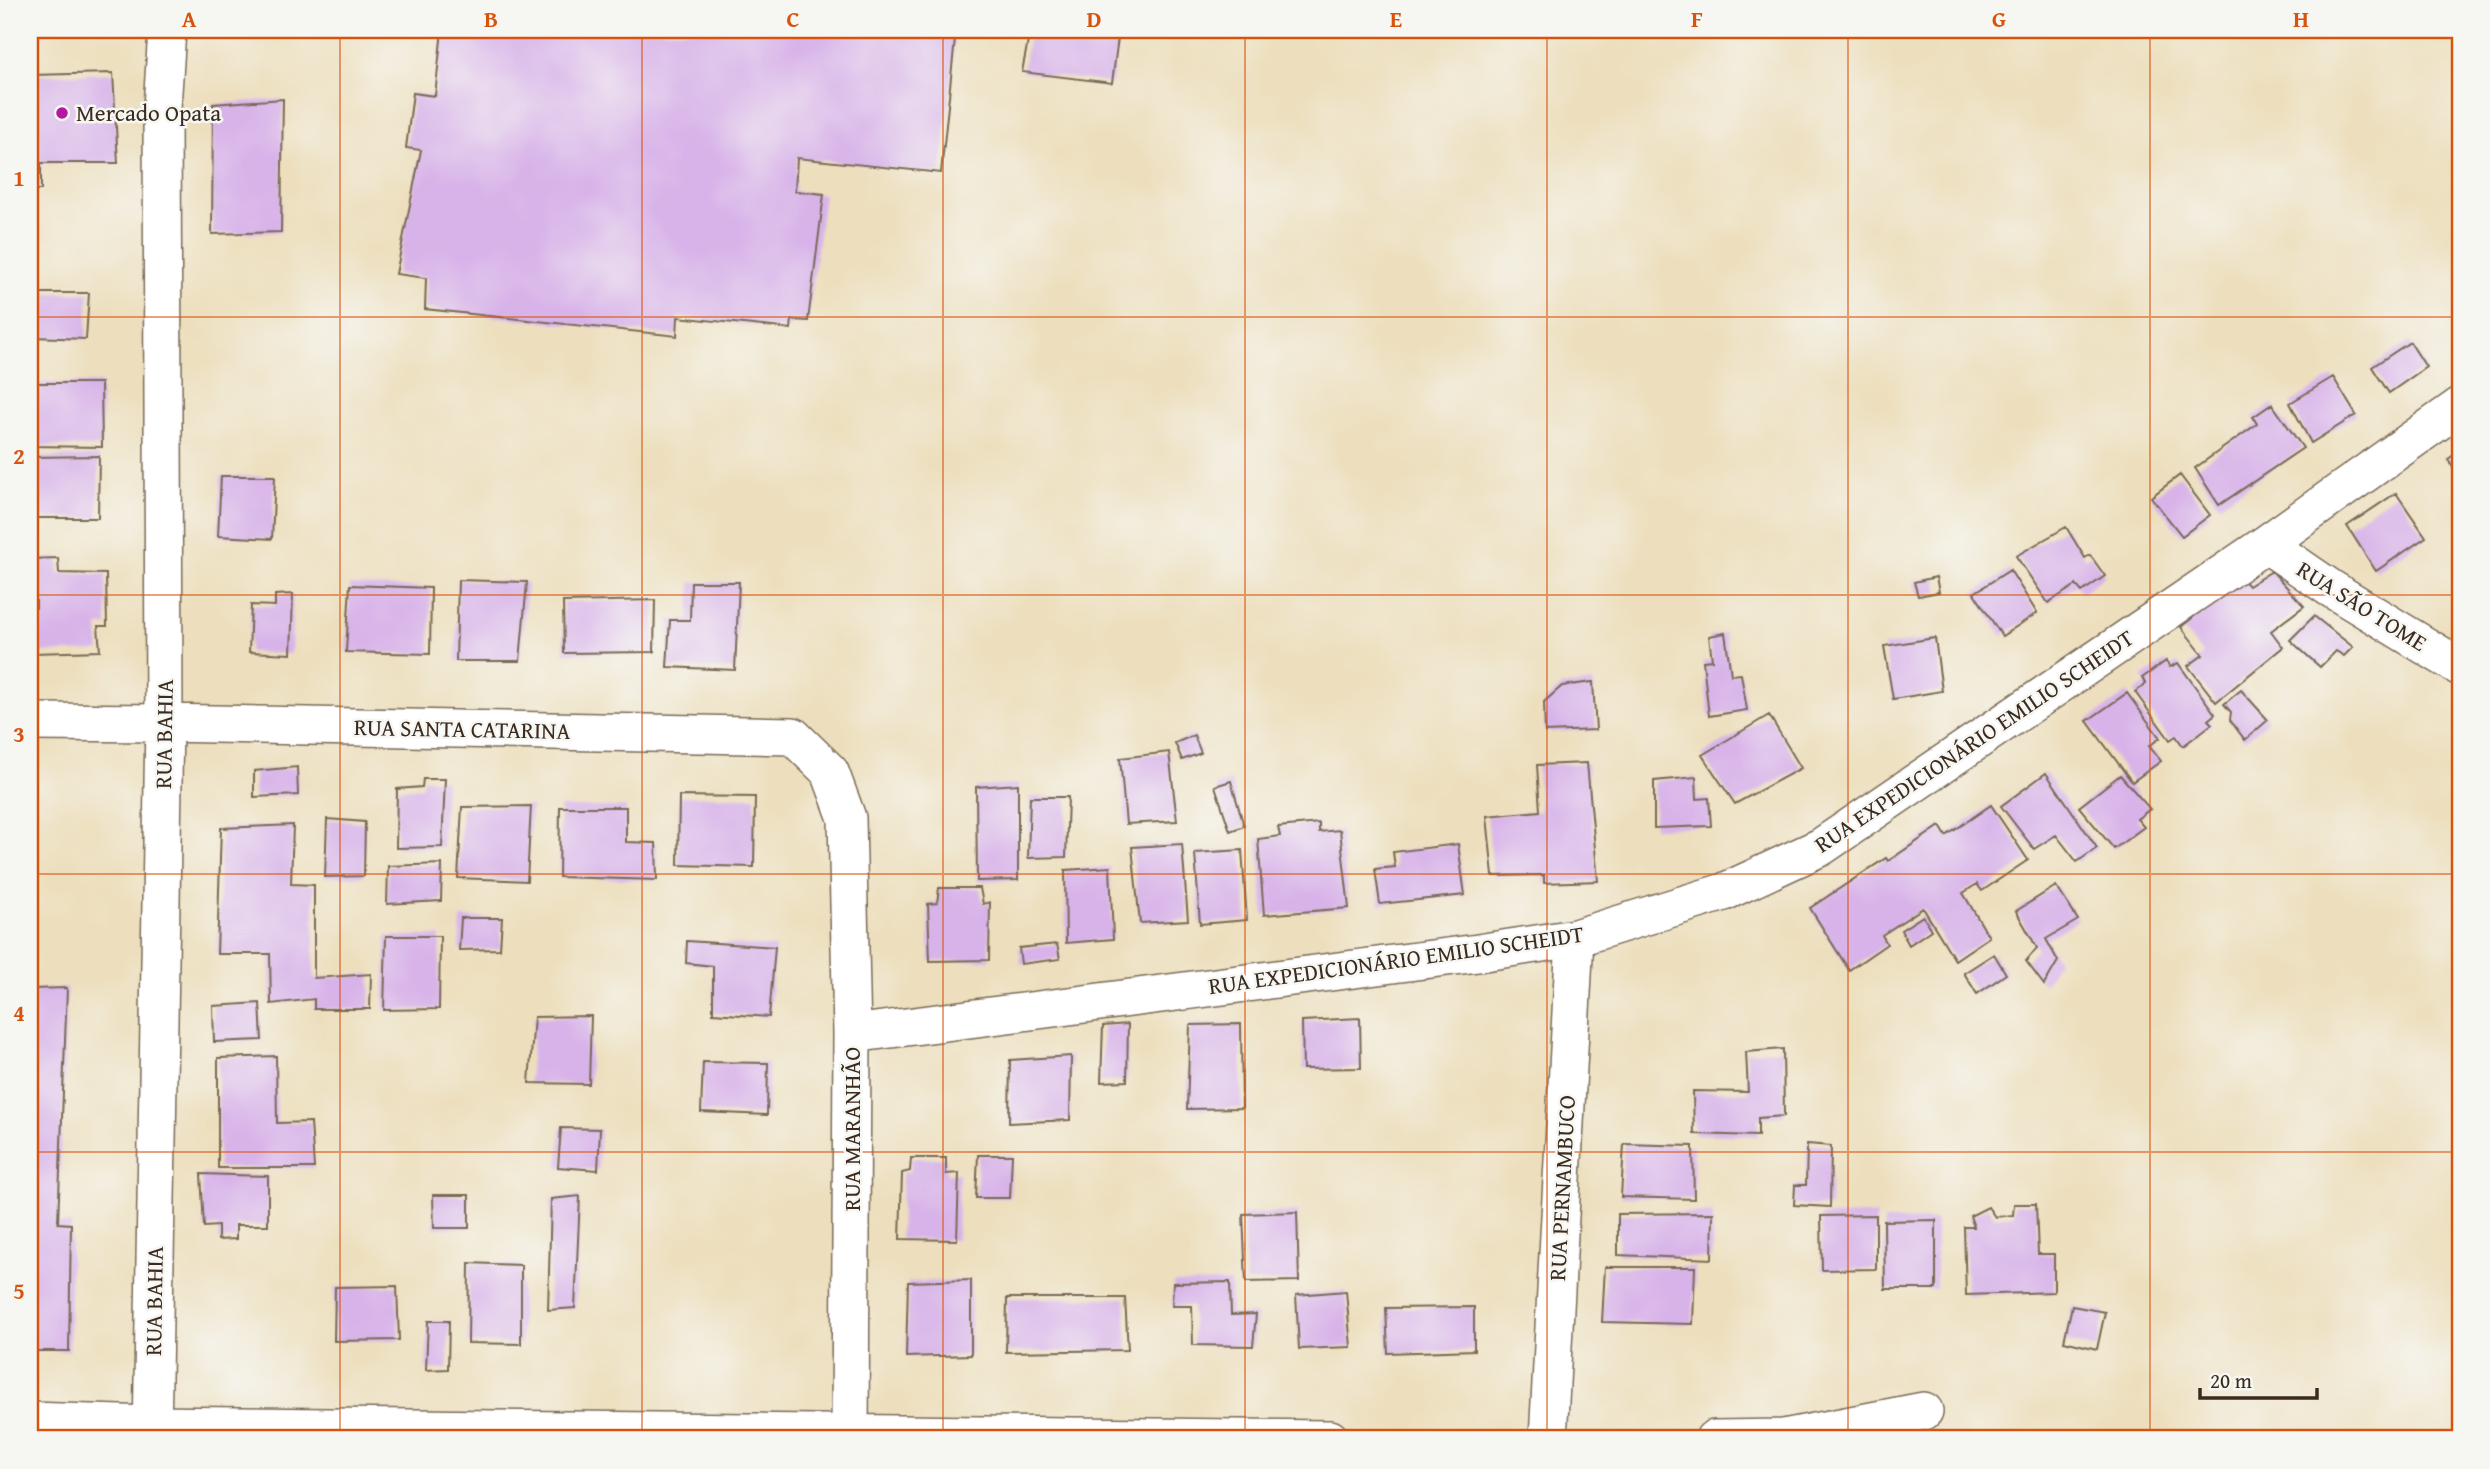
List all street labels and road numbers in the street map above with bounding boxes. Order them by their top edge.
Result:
street label: RUA SÃO TOME [2291,552,2434,659]
street label: RUA EXPEDICIONÁRIO EMILIO SCHEIDT [1808,621,2140,860]
street label: RUA BAHIA [146,679,181,789]
street label: RUA SANTA CATARINA [353,710,571,747]
street label: RUA EXPEDICIONÁRIO EMILIO SCHEIDT [1206,917,1586,1002]
street label: RUA MARANHÃO [835,1047,868,1211]
street label: RUA PERNAMBUCO [1540,1094,1583,1282]
street label: RUA BAHIA [136,1246,171,1356]

